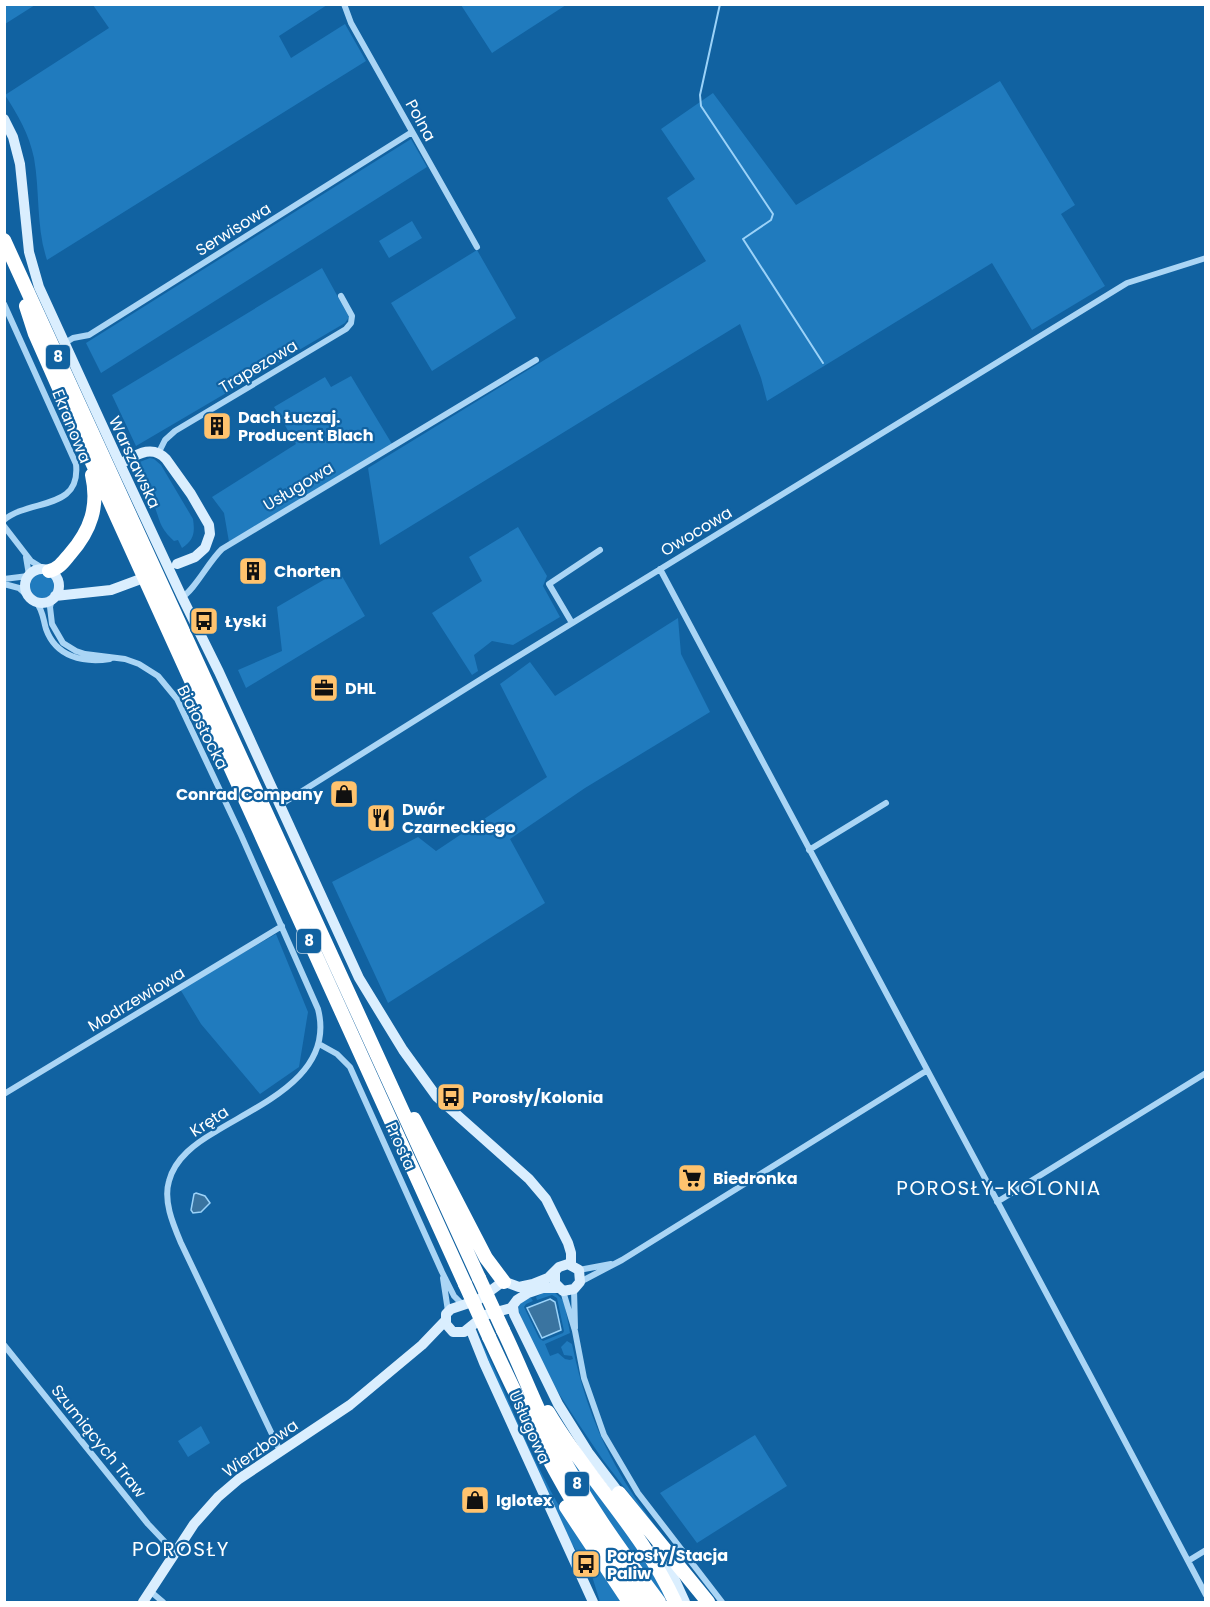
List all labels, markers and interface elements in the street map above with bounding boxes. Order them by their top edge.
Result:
street label: Polna [400,95,441,145]
street label: Serwisowa [191,197,275,262]
street label: Trapezowa [215,334,302,399]
road number: 8 [46,345,70,369]
street label: Ekranowa [46,386,97,466]
place label: Dach Łuczaj. Producent Blach [238,406,373,447]
building icon: Dach Łuczaj. Producent Blach [201,410,233,442]
street label: Warszawska [103,412,166,512]
street label: Usługowa [259,456,338,516]
street label: Owocowa [656,501,736,562]
building icon: Chorten [237,555,269,587]
place label: Chorten [274,560,341,583]
bus stop icon: Łyski [188,605,220,637]
place label: Łyski [225,610,266,633]
office icon: DHL [308,672,340,704]
place label: DHL [345,677,376,700]
street label: Białostocka [171,681,234,773]
shop icon: Conrad Company [328,778,360,810]
place label: Conrad Company [176,783,324,806]
place label: Dwór Czarneckiego [402,798,516,839]
restaurant icon: Dwór Czarneckiego [365,802,397,834]
road number: 8 [297,929,321,953]
street label: Modrzewiowa [84,961,189,1037]
bus stop icon: Porosły/Kolonia [435,1081,467,1113]
place label: Porosły/Kolonia [472,1086,603,1109]
street label: Kręta [185,1100,233,1143]
street label: Prosta [380,1118,421,1174]
supermarket icon: Biedronka [676,1162,708,1194]
place label: Biedronka [713,1167,798,1190]
district label: POROSŁY-KOLONIA [896,1174,1102,1202]
street label: Szumiących Traw [46,1380,151,1503]
street label: Usługowa [503,1387,556,1468]
street label: Wierzbowa [218,1414,303,1483]
road number: 8 [565,1472,589,1496]
shop icon: Iglotex [459,1484,491,1516]
place label: Iglotex [496,1489,553,1512]
district label: POROSŁY [132,1535,230,1563]
place label: Porosły/Stacja Paliw [607,1544,728,1585]
bus stop icon: Porosły/Stacja Paliw [570,1548,602,1580]

